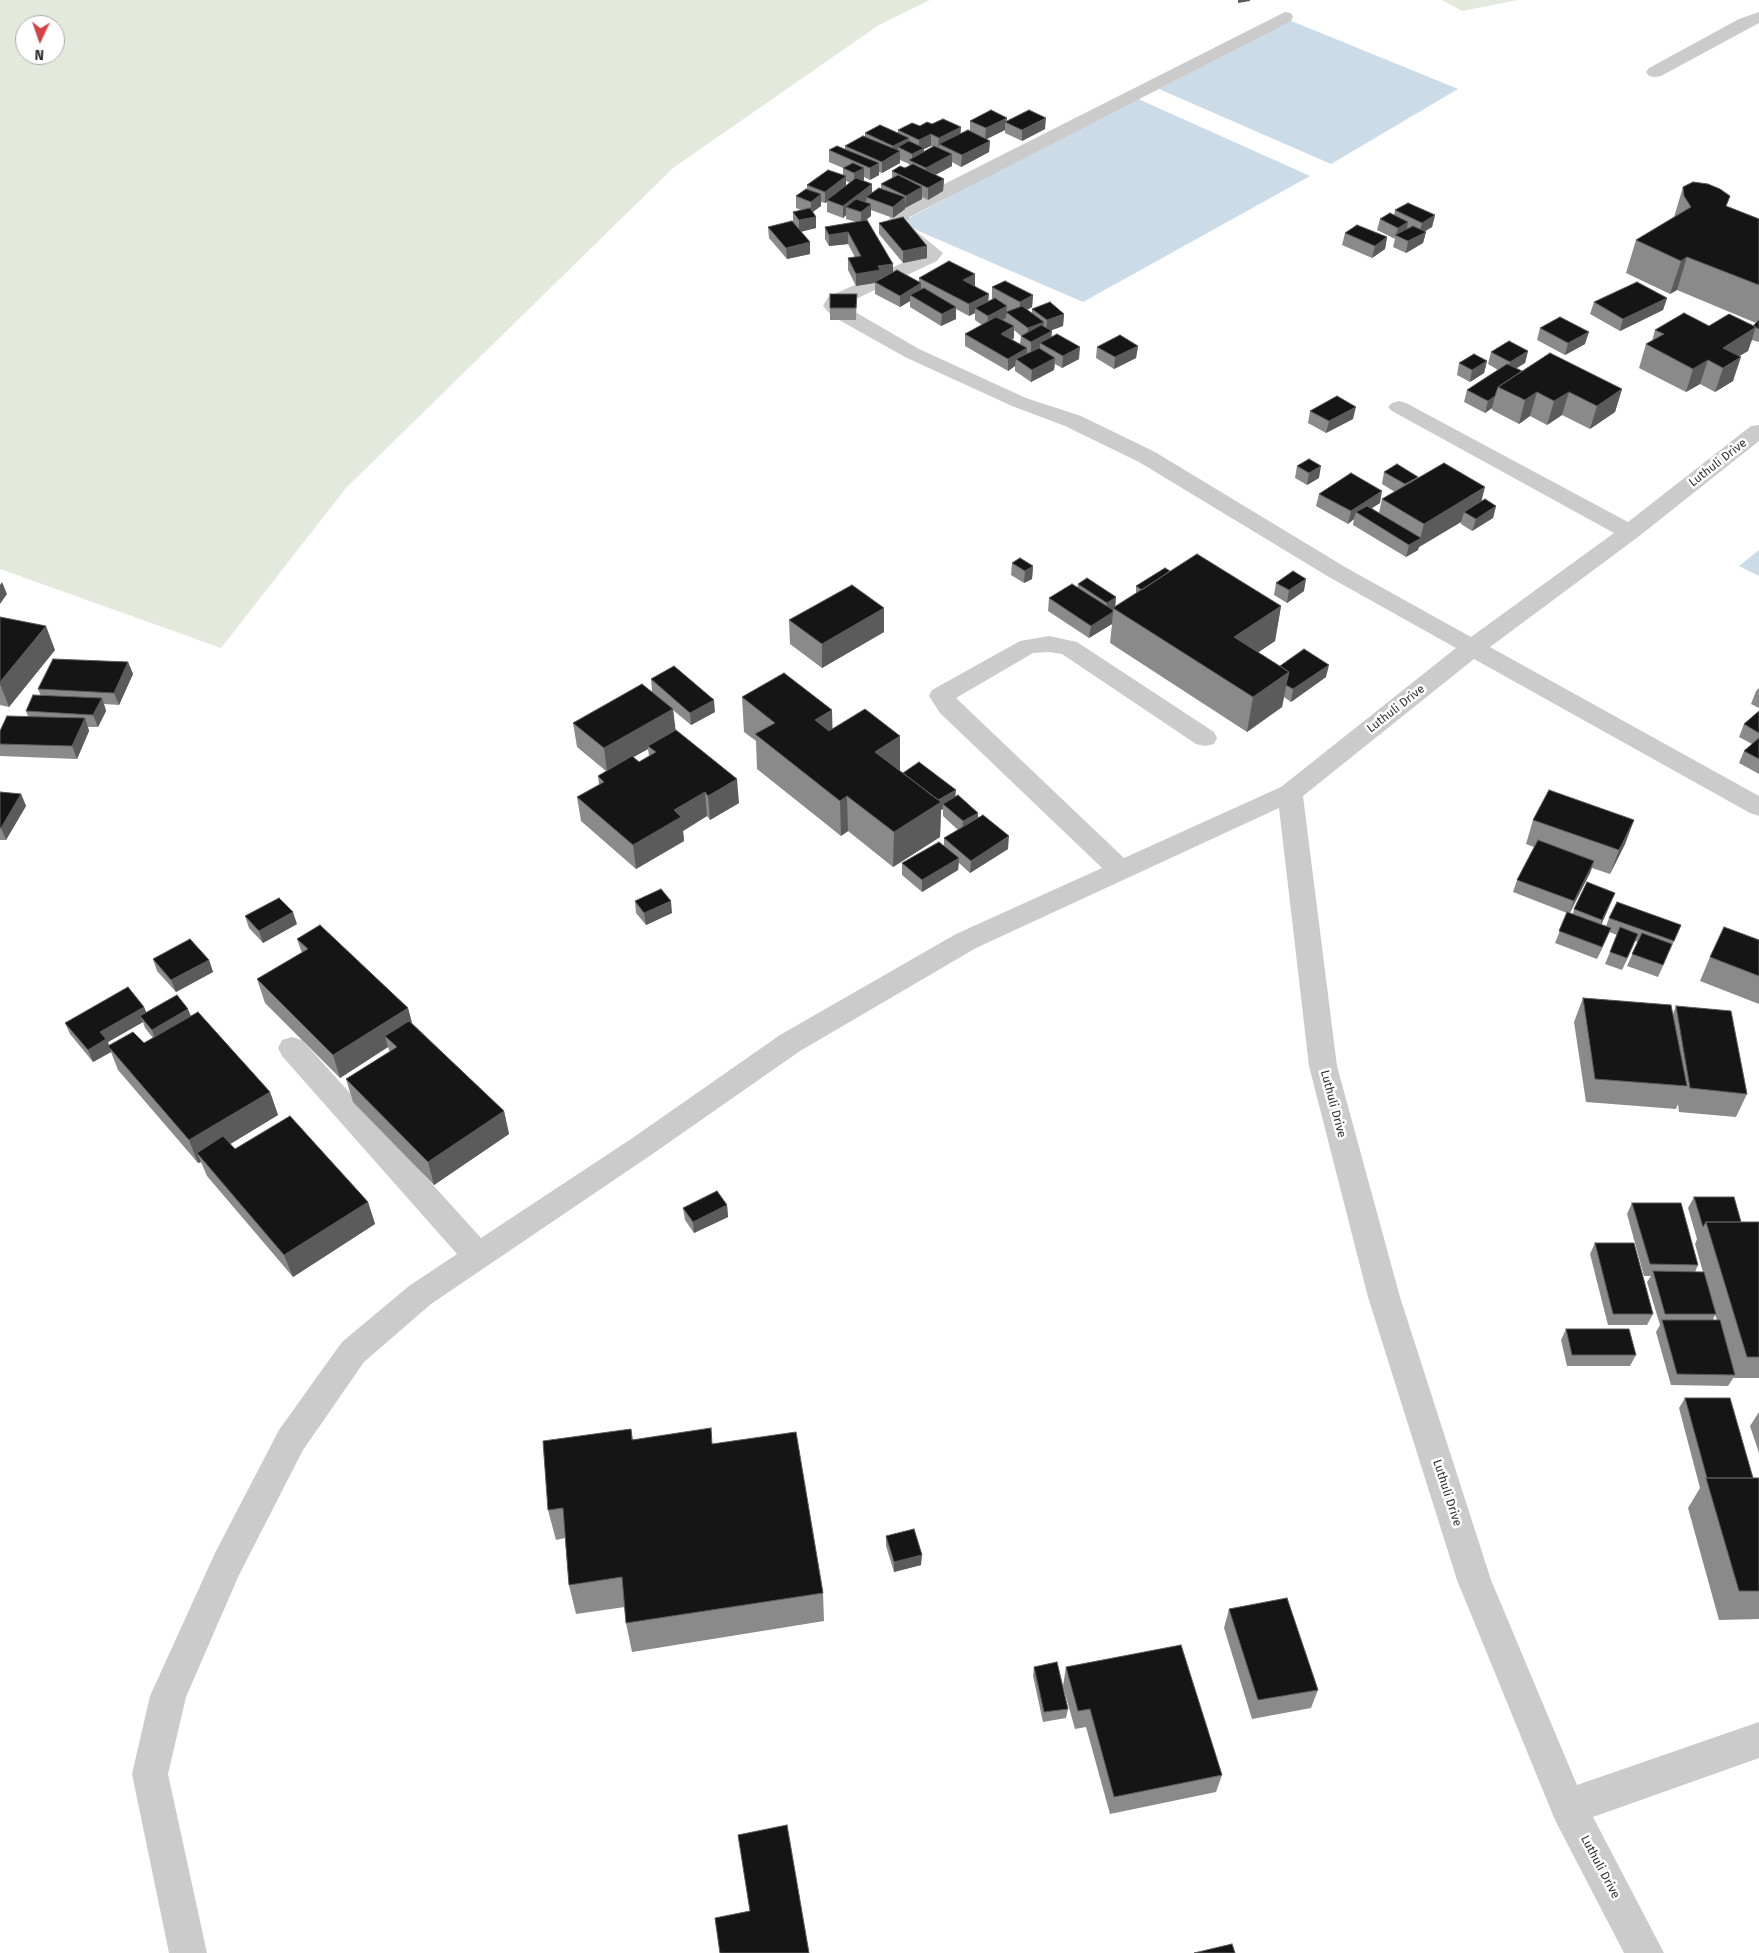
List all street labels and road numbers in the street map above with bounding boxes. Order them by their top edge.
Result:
street label: Luthuli Drive [1686,436,1750,490]
street label: Luthuli Drive [1364,682,1428,736]
street label: Luthuli Drive [1317,1069,1349,1139]
street label: Luthuli Drive [1429,1458,1465,1528]
street label: Luthuli Drive [1577,1833,1623,1901]

